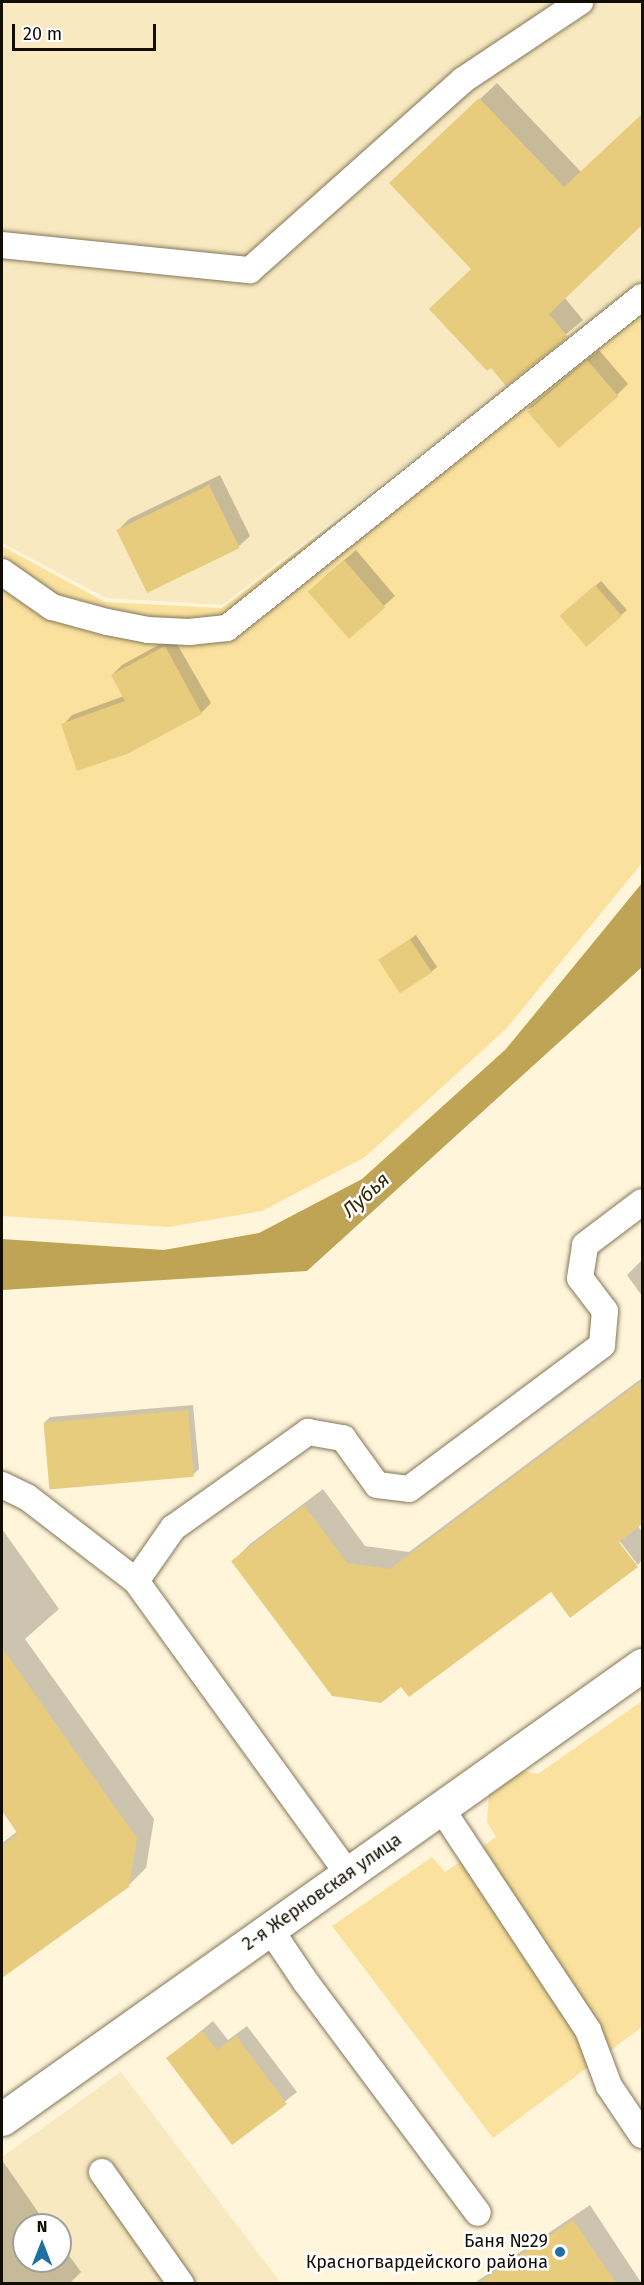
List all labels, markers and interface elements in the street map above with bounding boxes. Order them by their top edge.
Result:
scale bar [15,12,159,50]
text: 20 m [23,23,62,45]
water label: Лубья [337,1168,395,1222]
street label: 2-я Жерновская улица [238,1829,406,1955]
north arrow [12,2213,72,2273]
text: N [37,2217,47,2236]
place label: Баня №29 Красногвардейского района [306,2231,548,2274]
marker: Баня №29 Красногвардейского района [553,2245,567,2259]

